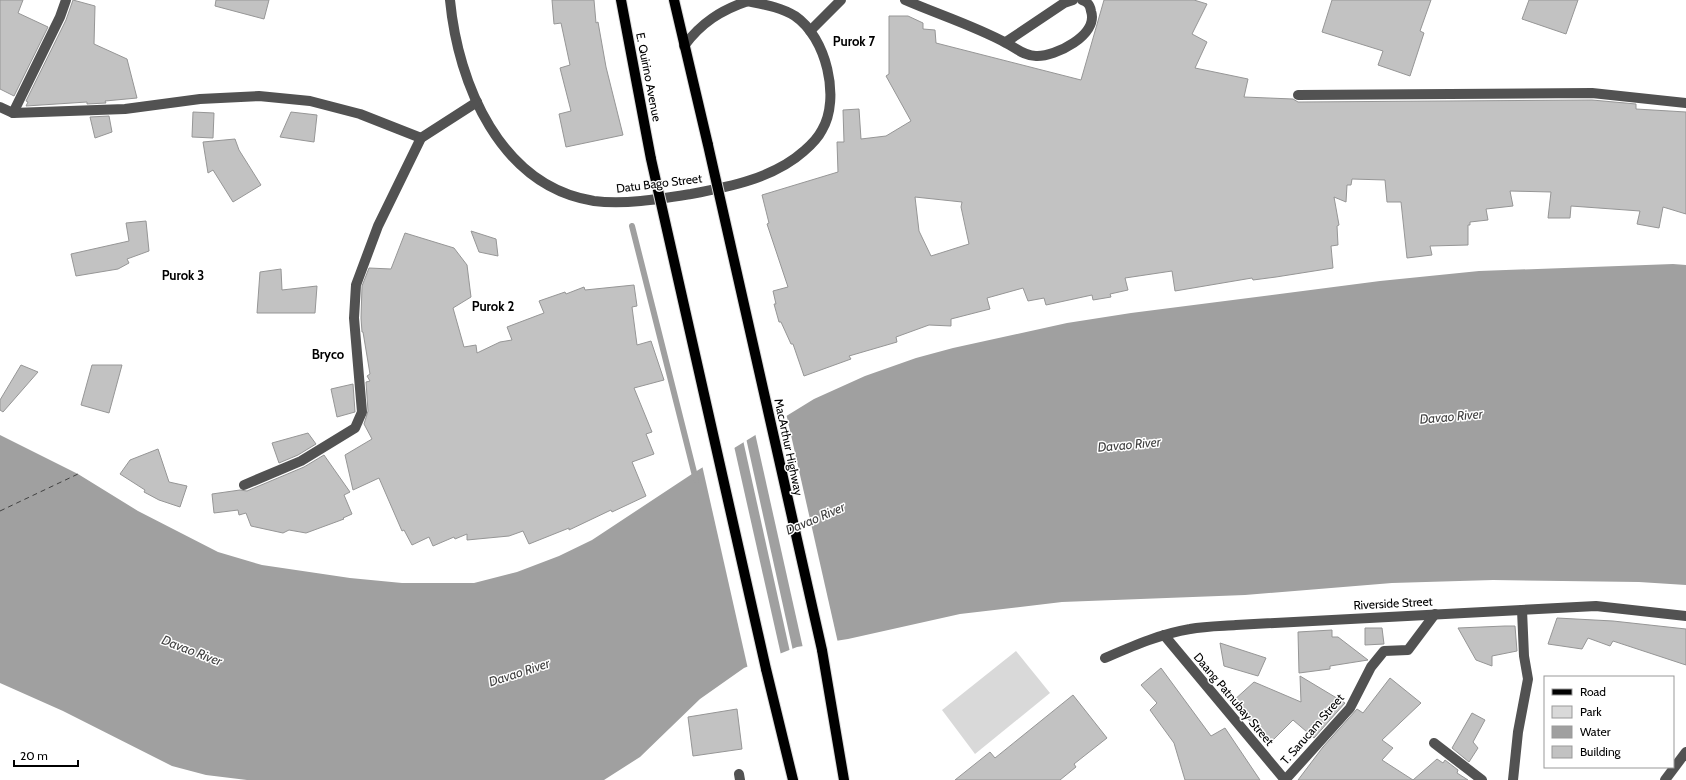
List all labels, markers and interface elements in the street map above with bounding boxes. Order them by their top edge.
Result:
street label: E. Quirino Avenue [633,31,665,123]
district label: Purok 7 [833,33,876,49]
street label: Datu Bago Street [615,170,703,196]
district label: Purok 3 [162,267,204,283]
district label: Purok 2 [472,298,514,314]
district label: Bryco [312,346,345,362]
street label: MacArthur Highway [771,397,807,497]
water label: Davao River [1419,405,1484,427]
water label: Davao River [1097,433,1162,455]
water label: Davao River [783,498,848,538]
street label: Riverside Street [1353,593,1433,613]
water label: Davao River [160,631,225,669]
street label: Daang Patnubay Street [1191,649,1277,749]
water label: Davao River [487,654,552,689]
legend [1544,676,1674,768]
text: Road [1580,684,1606,699]
street label: T. Sarucam Street [1277,690,1347,768]
text: Park [1580,704,1602,719]
text: Water [1580,724,1611,739]
scale bar [14,742,78,768]
text: Building [1580,744,1622,759]
text: 20 m [20,748,48,763]

